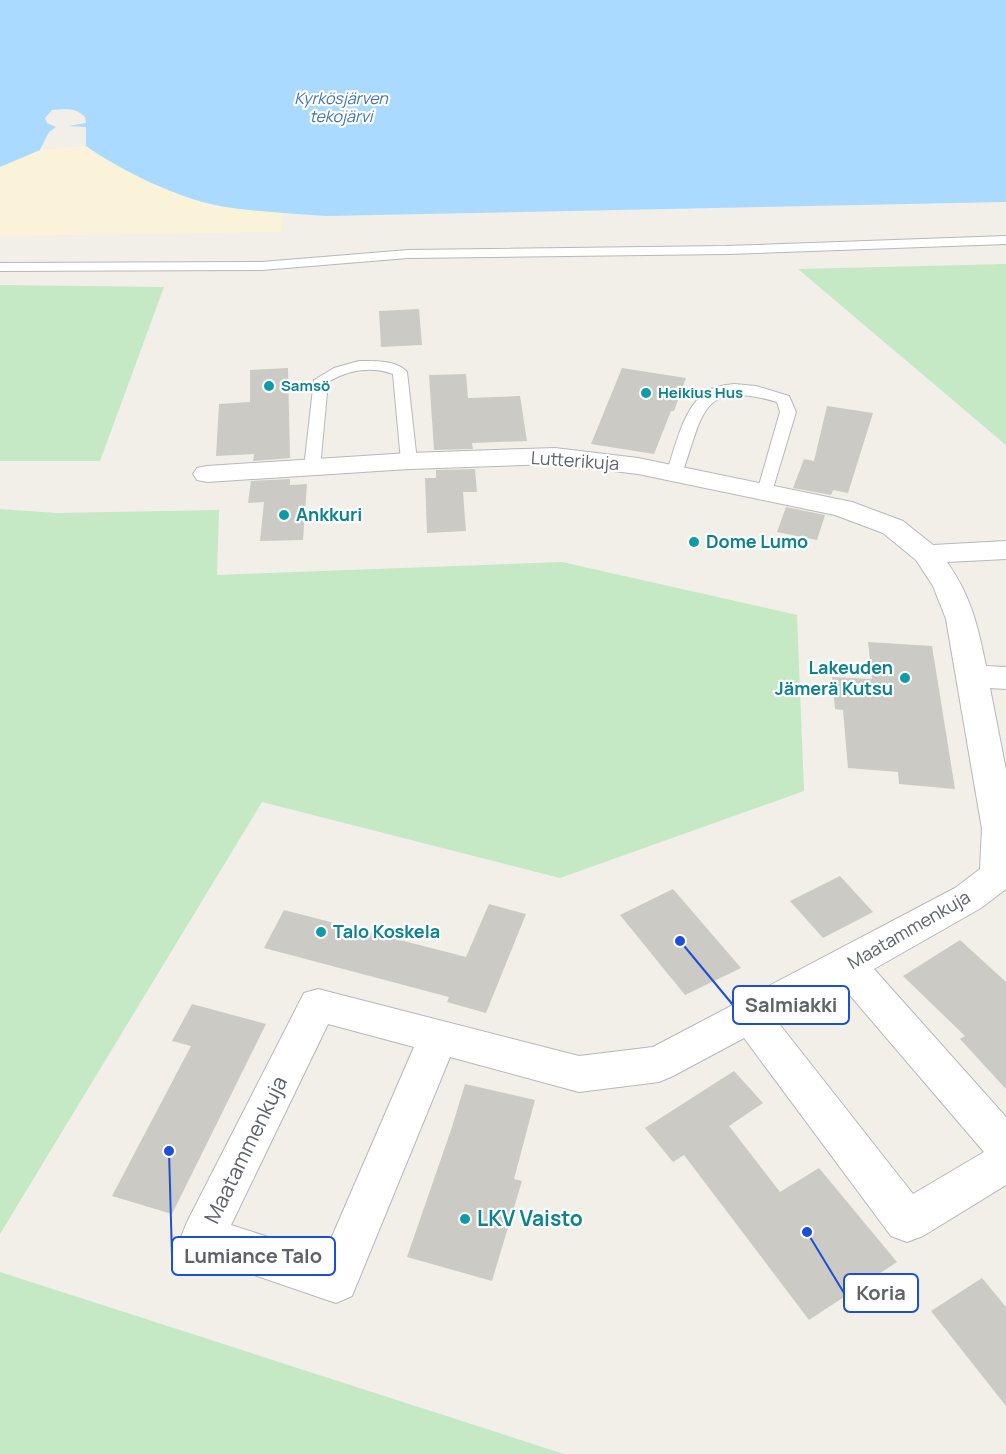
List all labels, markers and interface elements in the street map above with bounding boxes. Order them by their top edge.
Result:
water label: Kyrkösjärven tekojärvi [294,87,388,127]
place label: Samsö [281,375,330,396]
marker: Samsö [262,379,276,393]
place label: Heikius Hus [658,382,743,403]
marker: Heikius Hus [639,386,653,400]
street label: Lutterikuja [530,445,620,475]
place label: Ankkuri [296,502,362,526]
marker: Ankkuri [277,508,291,522]
place label: Dome Lumo [706,529,808,553]
marker: Dome Lumo [687,535,701,549]
place label: Lakeuden Jämerä Kutsu [775,655,893,700]
marker: Lakeuden Jämerä Kutsu [898,671,912,685]
street label: Maatammenkuja [843,884,974,974]
place label: Talo Koskela [333,919,440,943]
marker: Talo Koskela [314,925,328,939]
callout: Salmiakki [733,986,849,1024]
text: Salmiakki [745,991,837,1018]
street label: Maatammenkuja [197,1071,293,1228]
place label: LKV Vaisto [477,1204,583,1232]
marker: LKV Vaisto [458,1212,472,1226]
callout: Lumiance Talo [172,1237,335,1275]
text: Lumiance Talo [184,1242,322,1269]
callout: Koria [844,1274,918,1312]
text: Koria [856,1279,906,1306]

